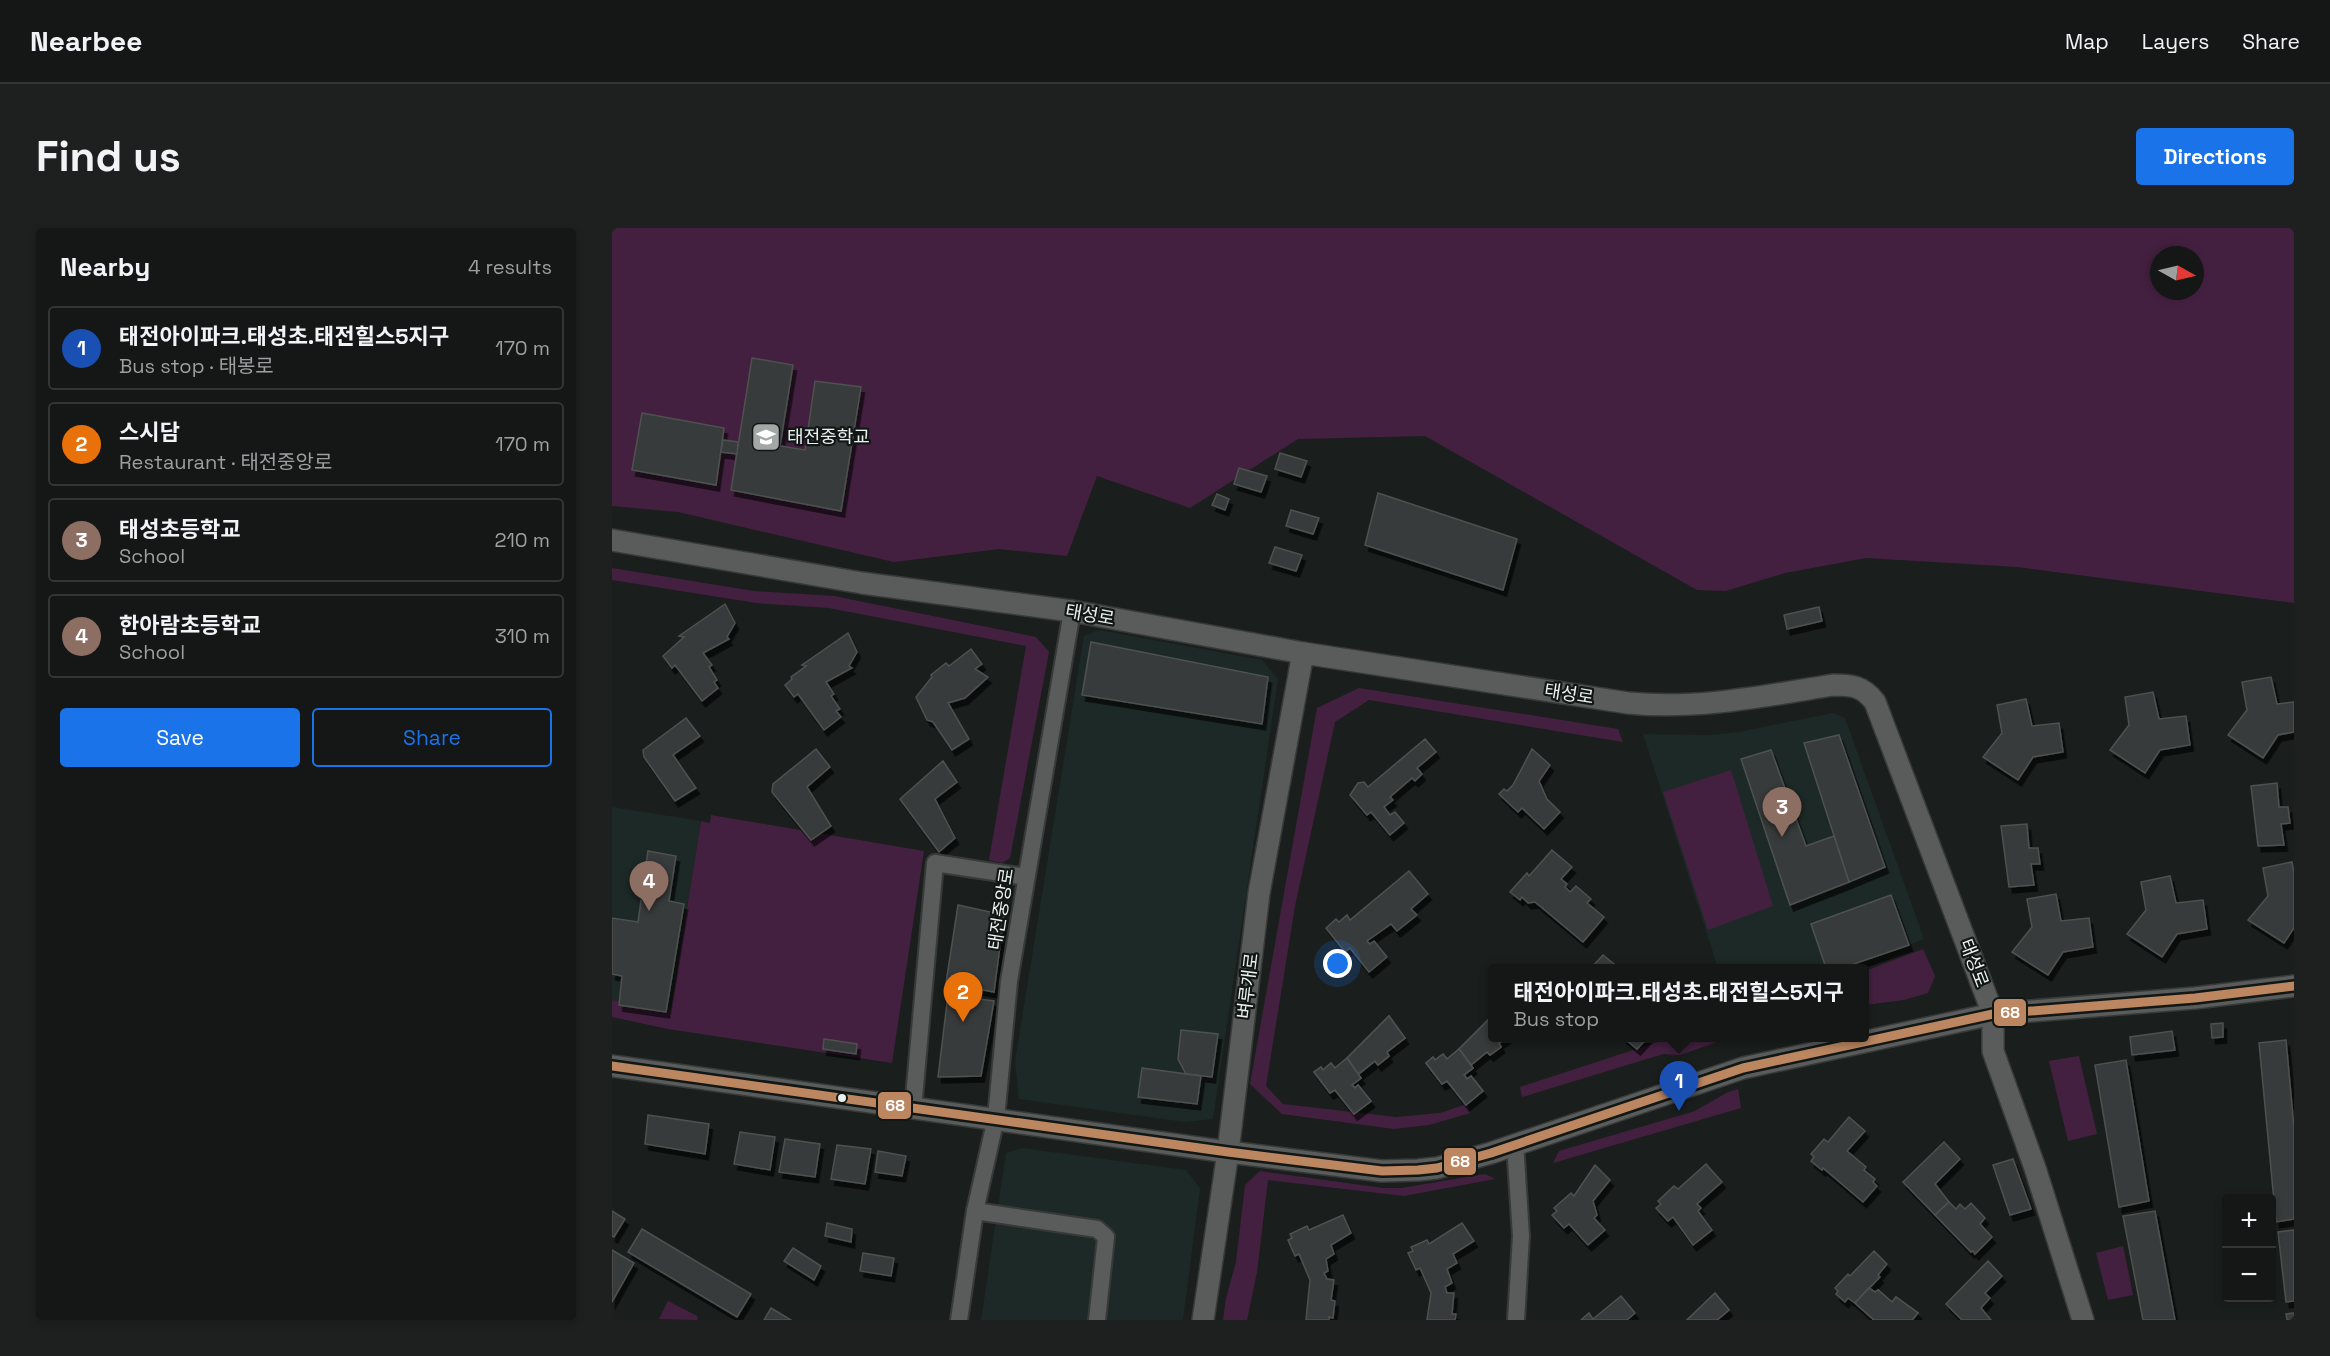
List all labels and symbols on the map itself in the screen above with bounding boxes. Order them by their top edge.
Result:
north arrow [2150,246,2204,300]
school or university icon: 태전중학교 [750,421,782,453]
place label: 태전중학교 [787,425,870,448]
street label: 태성로 [1064,599,1117,630]
street label: 태성로 [1543,678,1595,709]
pin: 3 [1762,788,1802,837]
pin: 4 [630,862,669,911]
street label: 태전중앙로 [983,866,1018,952]
street label: 태성로 [1955,936,1994,990]
your location [1323,949,1352,978]
street label: 벼루개로 [1232,952,1263,1020]
pin: 2 [944,972,982,1022]
line badge: 68 [1993,998,2027,1027]
text: 68 [2000,1002,2020,1023]
pin: 1 [1660,1062,1698,1111]
line badge: 68 [877,1091,912,1120]
unlabelled marker [836,1092,848,1104]
text: 68 [885,1095,905,1116]
line badge: 68 [1443,1147,1477,1176]
text: 68 [1450,1151,1470,1172]

